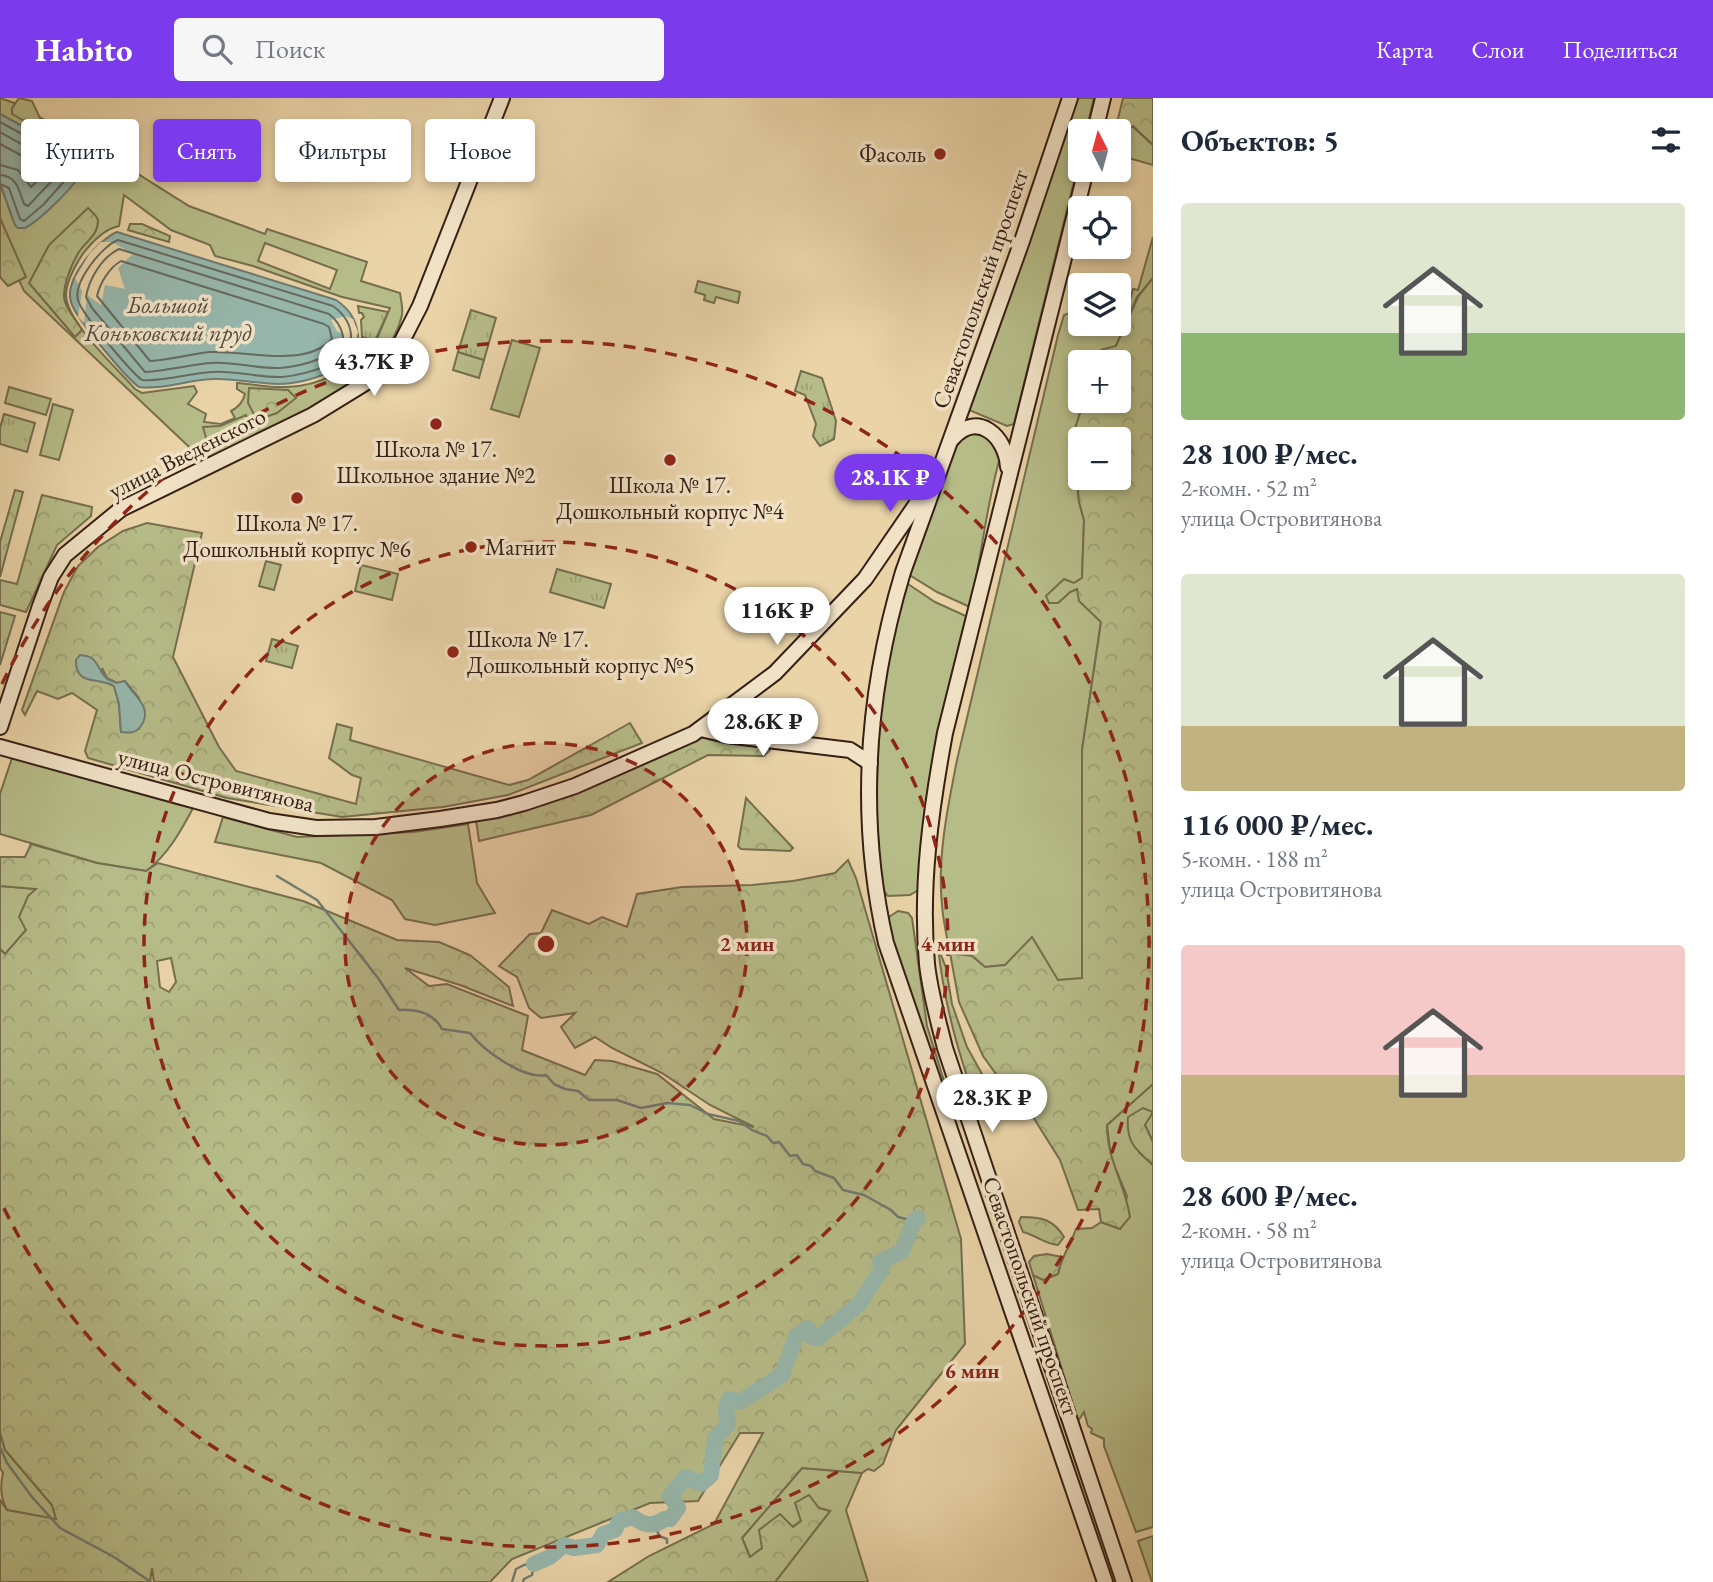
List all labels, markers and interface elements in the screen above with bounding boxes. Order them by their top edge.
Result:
search box [174,18,664,81]
text: Habito [35,28,132,71]
icon: search [198,30,236,68]
text: Поиск [254,32,325,66]
text: Карта [1376,34,1433,65]
text: Слои [1471,34,1525,65]
text: Поделиться [1563,34,1678,65]
chip: Купить [21,119,139,182]
chip: Снять [153,119,261,182]
chip: Фильтры [275,119,411,182]
chip: Новое [425,119,535,182]
north arrow [1068,119,1130,182]
map controls [1068,119,1131,490]
text: Объектов: 5 [1181,121,1339,160]
icon: filters [1647,121,1685,159]
place label: Фасоль [859,139,926,169]
marker: Фасоль [932,146,948,162]
street label: Севастопольский проспект [925,165,1035,413]
button: locate [1068,196,1131,259]
icon: home [1370,248,1496,374]
button: layers [1068,273,1131,336]
water label: Большой Коньковский пруд [83,289,252,348]
pin: 43.7K ₽ [309,338,439,398]
text: 43.7K ₽ [334,346,414,376]
button: + [1068,350,1131,413]
street label: улица Введенского [103,400,271,506]
marker: Школа № 17. Школьное здание №2 [428,416,444,432]
button: − [1068,427,1131,490]
place label: Школа № 17. Школьное здание №2 [337,434,535,490]
text: 28 100 ₽/мес. [1181,434,1358,473]
marker: Школа № 17. Дошкольный корпус №4 [662,452,678,468]
pin: 28.1K ₽ [825,454,955,514]
text: 28.1K ₽ [850,462,930,492]
place label: Школа № 17. Дошкольный корпус №4 [556,470,785,526]
text: 2-комн. · 52 m² [1181,473,1317,503]
marker: Школа № 17. Дошкольный корпус №6 [289,490,305,506]
text: улица Островитянова [1181,503,1382,533]
place label: Школа № 17. Дошкольный корпус №6 [183,508,411,564]
place label: Магнит [485,532,557,562]
marker: Магнит [463,539,479,555]
pin: 116K ₽ [720,588,834,647]
text: 116K ₽ [740,595,814,625]
icon: home [1370,619,1496,745]
place label: Школа № 17. Дошкольный корпус №5 [467,624,695,680]
marker: Школа № 17. Дошкольный корпус №5 [445,644,461,660]
pin: 28.6K ₽ [698,698,828,758]
text: 28.6K ₽ [723,706,803,736]
street label: улица Островитянова [115,741,318,819]
text: 116 000 ₽/мес. [1181,805,1374,844]
text: 5-комн. · 188 m² [1181,844,1328,874]
text: улица Островитянова [1181,874,1382,904]
text: 2 мин [720,930,774,957]
text: 4 мин [921,930,975,957]
centre of rings [534,932,558,956]
icon: home [1370,990,1496,1116]
pin: 28.3K ₽ [927,1074,1057,1134]
text: 28.3K ₽ [952,1082,1032,1112]
street label: Севастопольский проспект [976,1172,1086,1420]
text: 28 600 ₽/мес. [1181,1176,1358,1215]
text: 2-комн. · 58 m² [1181,1215,1317,1245]
text: улица Островитянова [1181,1245,1382,1275]
text: 6 мин [945,1357,999,1384]

